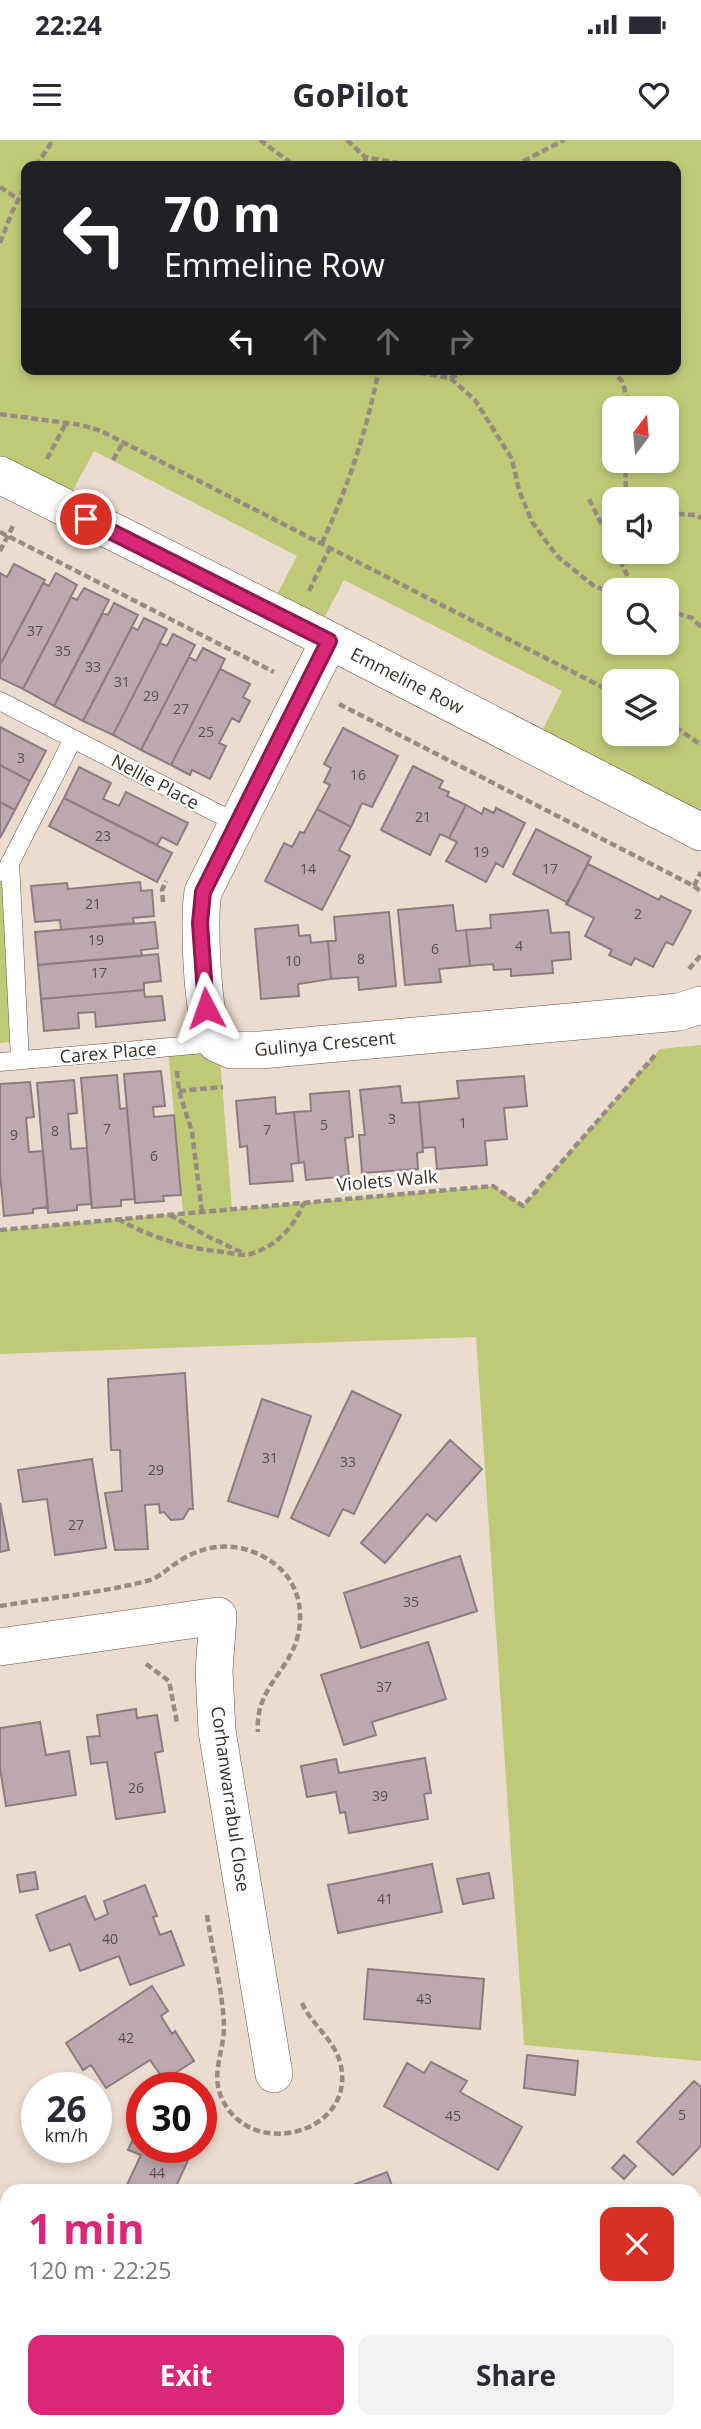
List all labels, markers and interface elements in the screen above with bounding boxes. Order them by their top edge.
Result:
text: 22:24 [35,7,102,43]
text: GoPilot [292,73,409,116]
icon: menu [28,76,66,114]
icon: heart [635,76,673,114]
text: 70 m [164,180,281,246]
icon: left [49,189,140,280]
text: Emmeline Row [164,243,385,286]
icon: left [223,322,261,360]
icon: ahead [296,322,334,360]
icon: ahead [369,322,407,360]
icon: right [442,322,480,360]
north arrow [602,396,679,472]
map controls [602,396,679,746]
button: sound [602,487,679,564]
pin [56,489,116,549]
icon: arrive [67,500,105,538]
button: search [602,578,679,655]
house number: 37 [27,621,43,640]
house number: 35 [55,641,71,660]
street label: Emmeline Row [347,641,468,719]
house number: 33 [85,657,101,676]
button: layers [602,669,679,746]
house number: 31 [114,672,130,691]
house number: 29 [143,686,159,705]
house number: 27 [173,699,189,718]
house number: 25 [198,722,214,741]
house number: 3 [17,748,25,767]
street label: Nellie Place [107,748,204,814]
house number: 16 [350,765,366,784]
house number: 21 [415,807,431,826]
house number: 23 [95,826,111,845]
house number: 19 [473,842,489,861]
house number: 14 [300,859,316,878]
house number: 17 [542,859,558,878]
house number: 21 [85,894,101,913]
house number: 2 [634,904,642,923]
house number: 19 [88,930,104,949]
house number: 4 [515,936,523,955]
house number: 6 [431,939,439,958]
house number: 8 [357,949,365,968]
house number: 10 [285,951,301,970]
house number: 17 [91,963,107,982]
position arrow [169,971,243,1045]
street label: Gulinya Crescent [253,1025,396,1061]
street label: Carex Place [59,1036,157,1068]
house number: 3 [388,1109,396,1128]
house number: 1 [459,1113,467,1132]
house number: 5 [320,1115,328,1134]
house number: 7 [103,1119,111,1138]
house number: 7 [263,1120,271,1139]
house number: 8 [51,1121,59,1140]
house number: 9 [10,1125,18,1144]
house number: 6 [150,1146,158,1165]
street label: Violets Walk [336,1164,439,1196]
house number: 31 [262,1448,278,1467]
house number: 33 [340,1452,356,1471]
house number: 29 [148,1460,164,1479]
house number: 27 [68,1515,84,1534]
house number: 35 [403,1592,419,1611]
house number: 37 [376,1677,392,1696]
street label: Corhanwarrabul Close [206,1705,256,1893]
house number: 26 [128,1778,144,1797]
house number: 39 [372,1786,388,1805]
house number: 41 [377,1889,393,1908]
house number: 40 [102,1929,118,1948]
house number: 43 [416,1989,432,2008]
house number: 42 [118,2028,134,2047]
speed limit sign: 30 [126,2072,217,2163]
text: 26 [46,2085,87,2132]
house number: 5 [678,2105,686,2124]
house number: 45 [445,2106,461,2125]
text: km/h [45,2123,88,2147]
house number: 44 [149,2163,165,2182]
text: 1 min [28,2199,145,2256]
button: close [600,2207,674,2281]
text: 120 m · 22:25 [28,2254,171,2286]
button: Exit [28,2335,344,2415]
button: Share [358,2335,674,2415]

